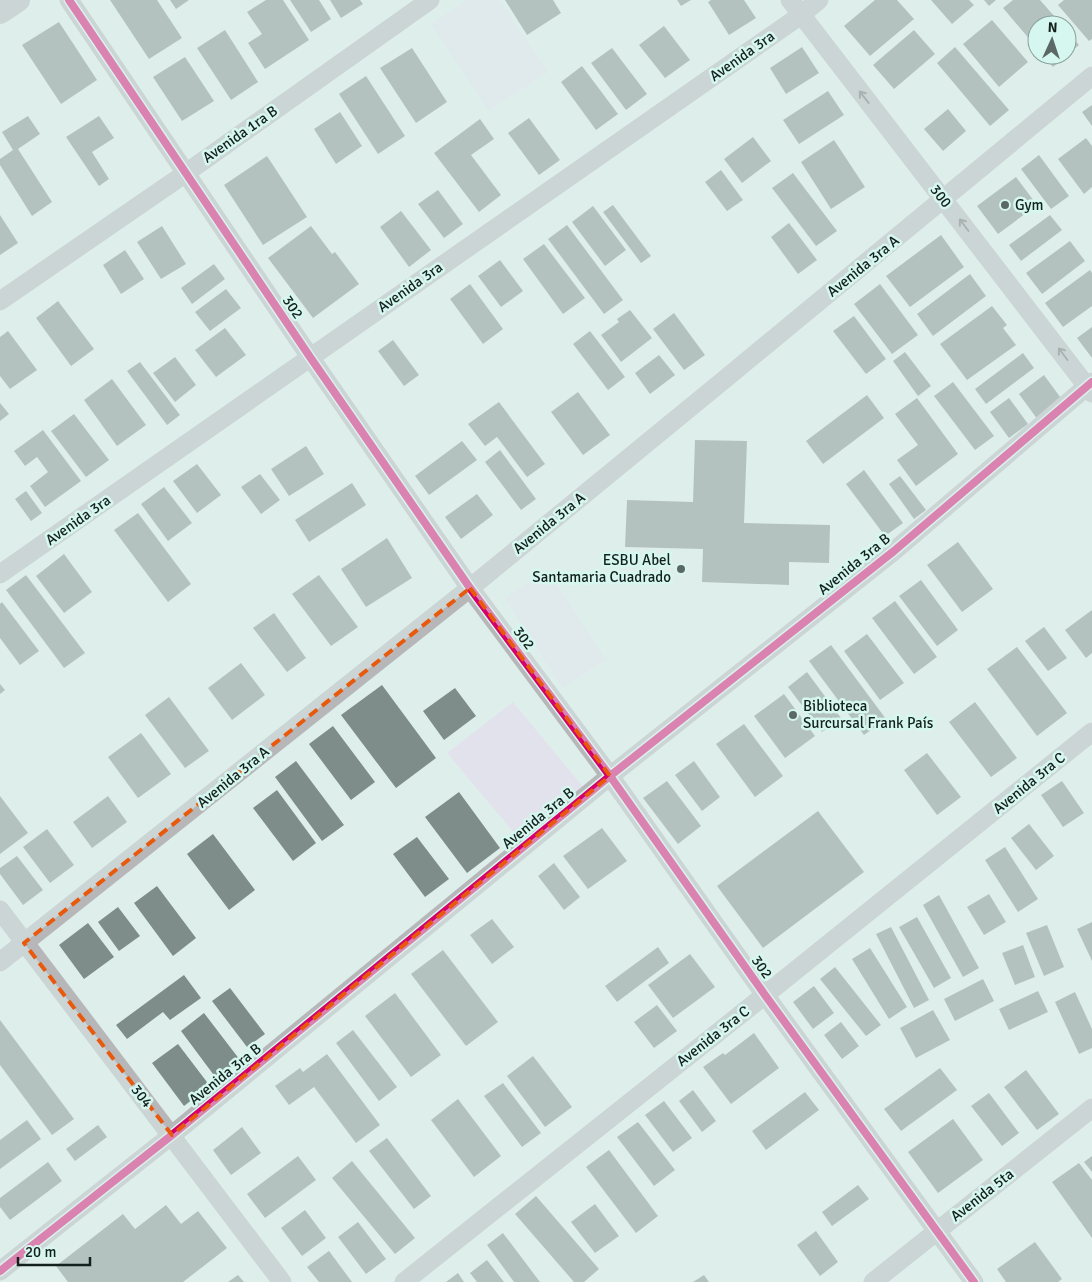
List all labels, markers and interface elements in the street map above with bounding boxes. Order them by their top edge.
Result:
north arrow [1027,15,1077,65]
text: N [1047,19,1058,36]
street label: Avenida 3ra [706,27,778,85]
one-way arrow [859,91,870,104]
street label: Avenida 1ra B [199,101,281,167]
street label: 300 [926,181,956,211]
place label: Gym [1015,196,1044,214]
marker: Gym [999,199,1011,211]
one-way arrow [958,219,969,232]
street label: Avenida 3ra A [823,231,903,301]
street label: Avenida 3ra [374,258,446,316]
street label: 302 [279,292,307,322]
one-way arrow [1057,348,1068,361]
street label: Avenida 3ra A [509,488,589,558]
street label: Avenida 3ra [42,491,114,549]
street label: Avenida 3ra B [814,529,894,599]
place label: ESBU Abel Santamaria Cuadrado [532,551,671,586]
marker: ESBU Abel Santamaria Cuadrado [675,563,687,575]
street label: 302 [509,623,539,653]
place label: Biblioteca Surcursal Frank País [803,697,934,732]
marker: Biblioteca Surcursal Frank País [787,709,799,721]
street label: Avenida 3ra A [193,742,273,812]
street label: Avenida 3ra C [989,748,1069,818]
street label: Avenida 3ra B [498,783,578,853]
street label: 302 [748,952,776,982]
street label: Avenida 3ra C [673,1002,753,1070]
street label: Avenida 3ra B [185,1039,265,1109]
street label: 304 [127,1081,157,1111]
street label: Avenida 5ta [947,1165,1017,1225]
scale bar [18,1234,90,1266]
text: 20 m [25,1243,56,1261]

